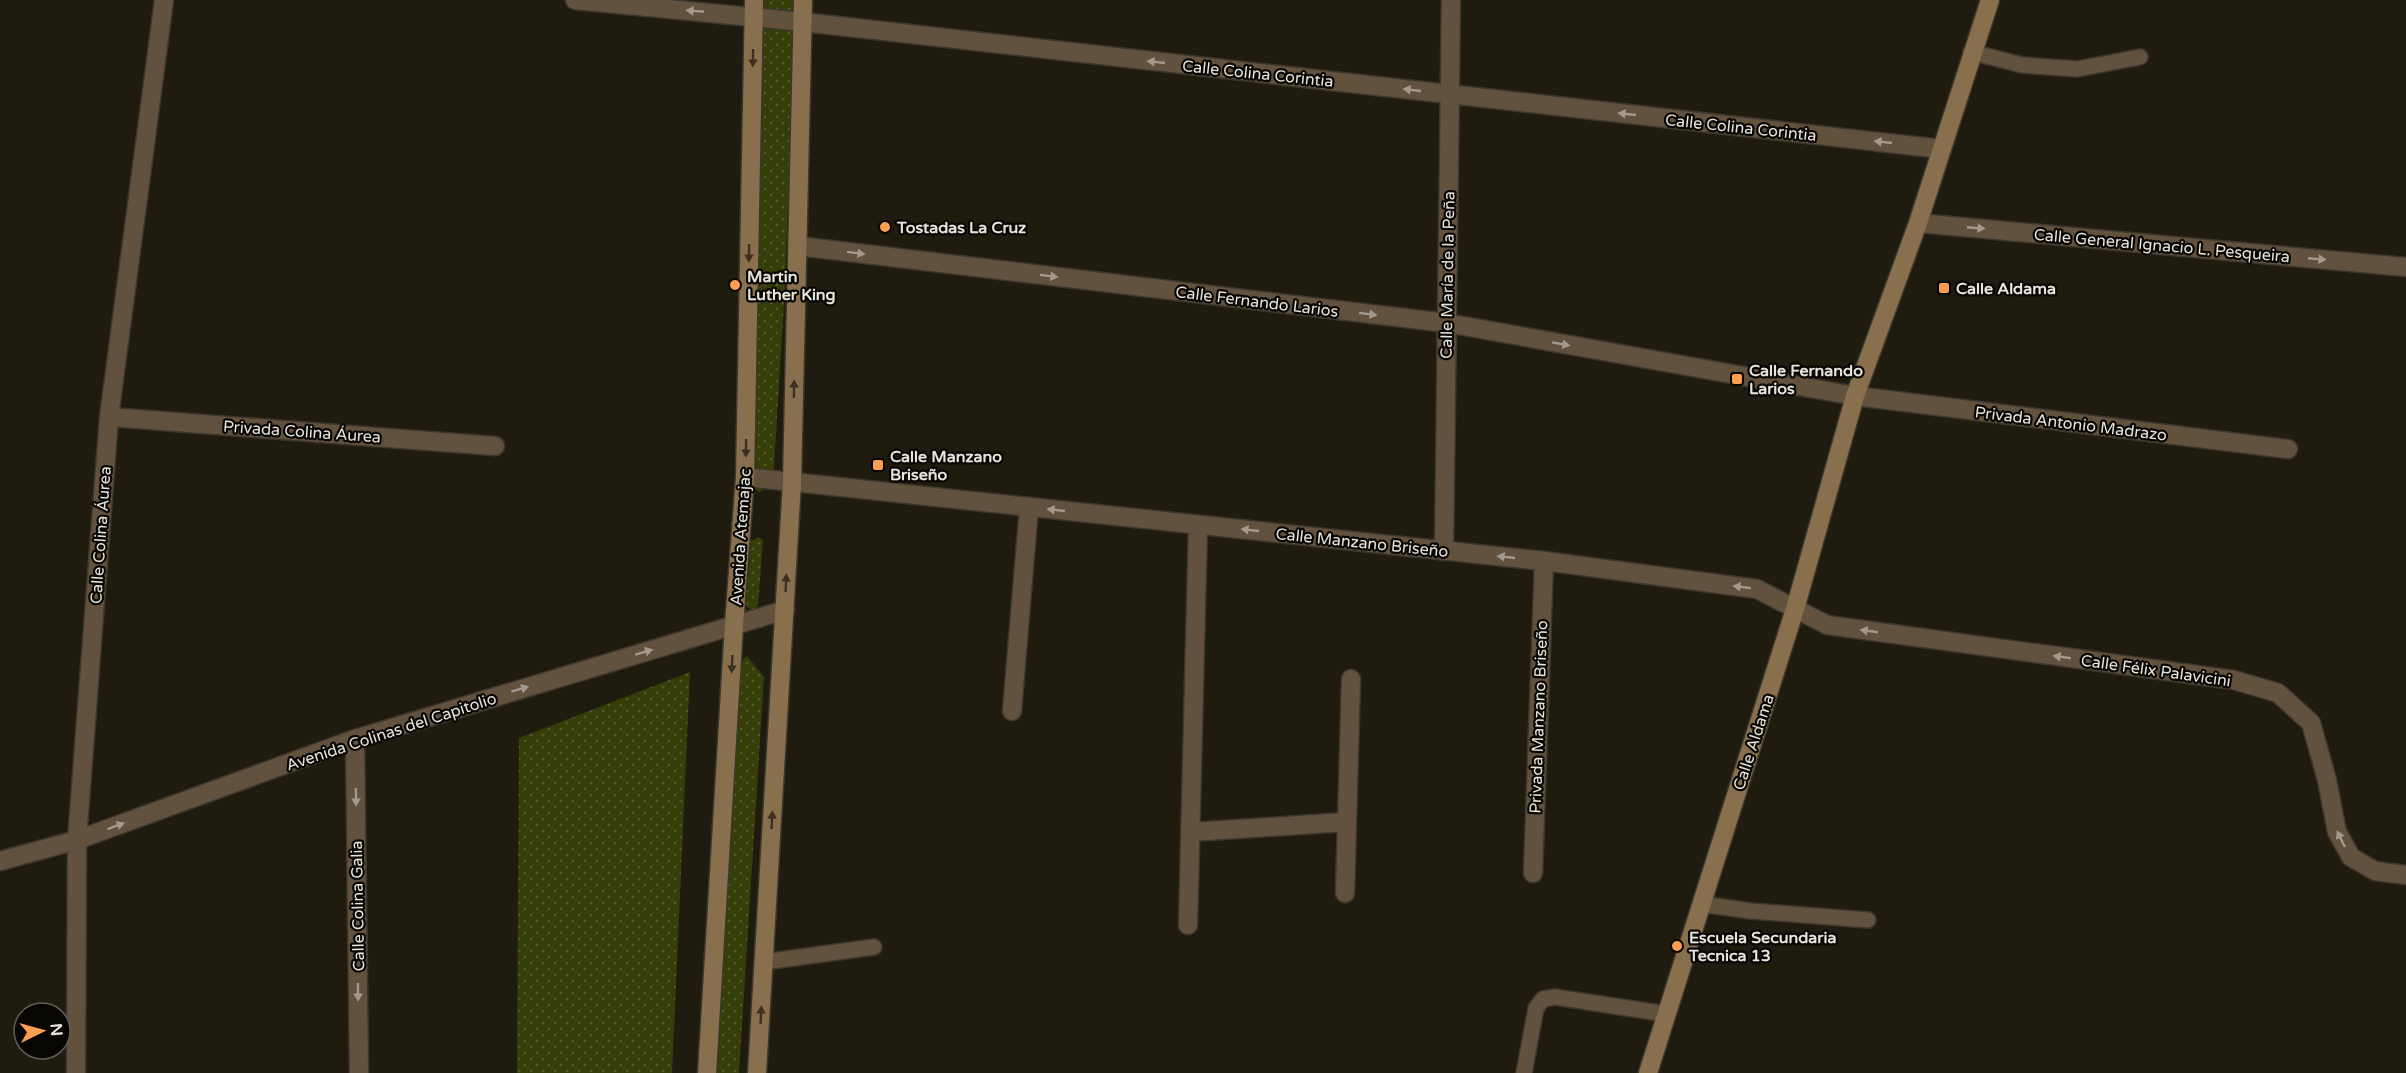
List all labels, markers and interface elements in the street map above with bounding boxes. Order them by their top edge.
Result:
one-way arrow [686,6,705,16]
one-way arrow [748,49,758,68]
street label: Calle Colina Corintia [1181,56,1335,92]
one-way arrow [1146,57,1165,66]
one-way arrow [1403,85,1422,95]
one-way arrow [1617,109,1636,119]
street label: Calle Colina Corintia [1664,110,1818,146]
one-way arrow [1874,137,1893,147]
street label: Calle María de la Peña [1437,191,1459,359]
place label: Tostadas La Cruz [896,218,1026,238]
marker: Tostadas La Cruz [878,220,892,234]
one-way arrow [1967,223,1986,233]
street label: Calle General Ignacio L. Pesqueira [2033,225,2291,267]
one-way arrow [745,244,754,263]
one-way arrow [846,248,865,258]
one-way arrow [2308,254,2327,264]
place label: Martin Luther King [747,267,836,305]
one-way arrow [1040,271,1059,281]
marker: Martin Luther King [728,278,742,292]
place label: Calle Aldama [1956,279,2056,299]
marker: Calle Aldama [1937,281,1951,295]
street label: Calle Fernando Larios [1174,282,1339,322]
one-way arrow [1359,309,1378,319]
one-way arrow [1551,339,1570,348]
place label: Calle Fernando Larios [1749,361,1863,399]
marker: Calle Fernando Larios [1730,372,1744,386]
one-way arrow [789,379,799,398]
street label: Privada Antonio Madrazo [1974,402,2168,446]
street label: Privada Colina Áurea [222,417,382,447]
one-way arrow [741,439,751,458]
place label: Calle Manzano Briseño [890,447,1002,485]
marker: Calle Manzano Briseño [871,458,885,472]
street label: Calle Colina Áurea [86,465,116,605]
street label: Avenida Atemajac [726,468,756,606]
one-way arrow [1046,505,1065,515]
street label: Calle Manzano Briseño [1275,524,1449,562]
one-way arrow [1240,526,1259,535]
one-way arrow [1497,552,1516,562]
one-way arrow [781,574,791,593]
one-way arrow [1732,582,1751,591]
street label: Privada Manzano Briseño [1526,620,1552,814]
one-way arrow [1860,626,1879,636]
one-way arrow [635,647,653,656]
street label: Calle Félix Palavicini [2080,651,2232,691]
one-way arrow [2053,652,2072,662]
one-way arrow [727,654,736,673]
one-way arrow [511,684,529,693]
street label: Avenida Colinas del Capitolio [284,688,499,775]
street label: Calle Aldama [1729,692,1779,793]
one-way arrow [351,788,360,807]
one-way arrow [768,810,777,829]
one-way arrow [107,820,125,830]
one-way arrow [2337,830,2347,848]
street label: Calle Colina Galia [347,840,369,972]
place label: Escuela Secundaria Tecnica 13 [1688,928,1836,966]
marker: Escuela Secundaria Tecnica 13 [1670,939,1684,953]
one-way arrow [353,983,363,1002]
north arrow [12,1001,72,1061]
one-way arrow [756,1005,765,1024]
text: N [45,1023,66,1037]

